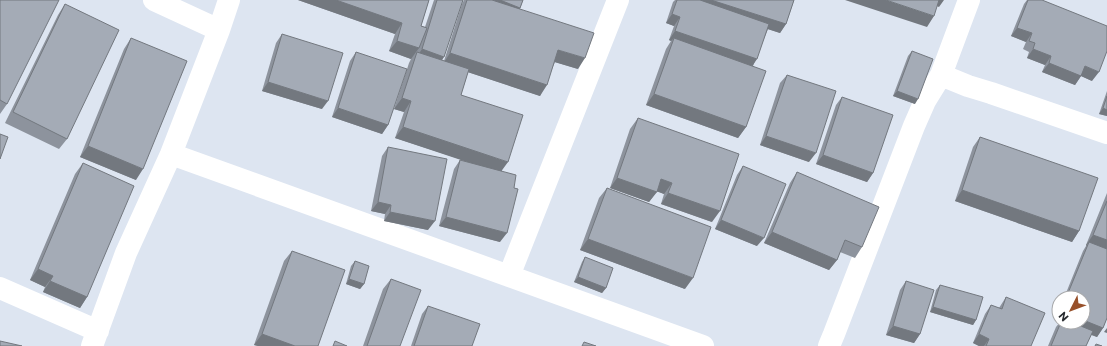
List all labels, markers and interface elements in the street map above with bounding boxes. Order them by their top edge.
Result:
north arrow [1051,290,1091,330]
text: N [1056,310,1071,324]

